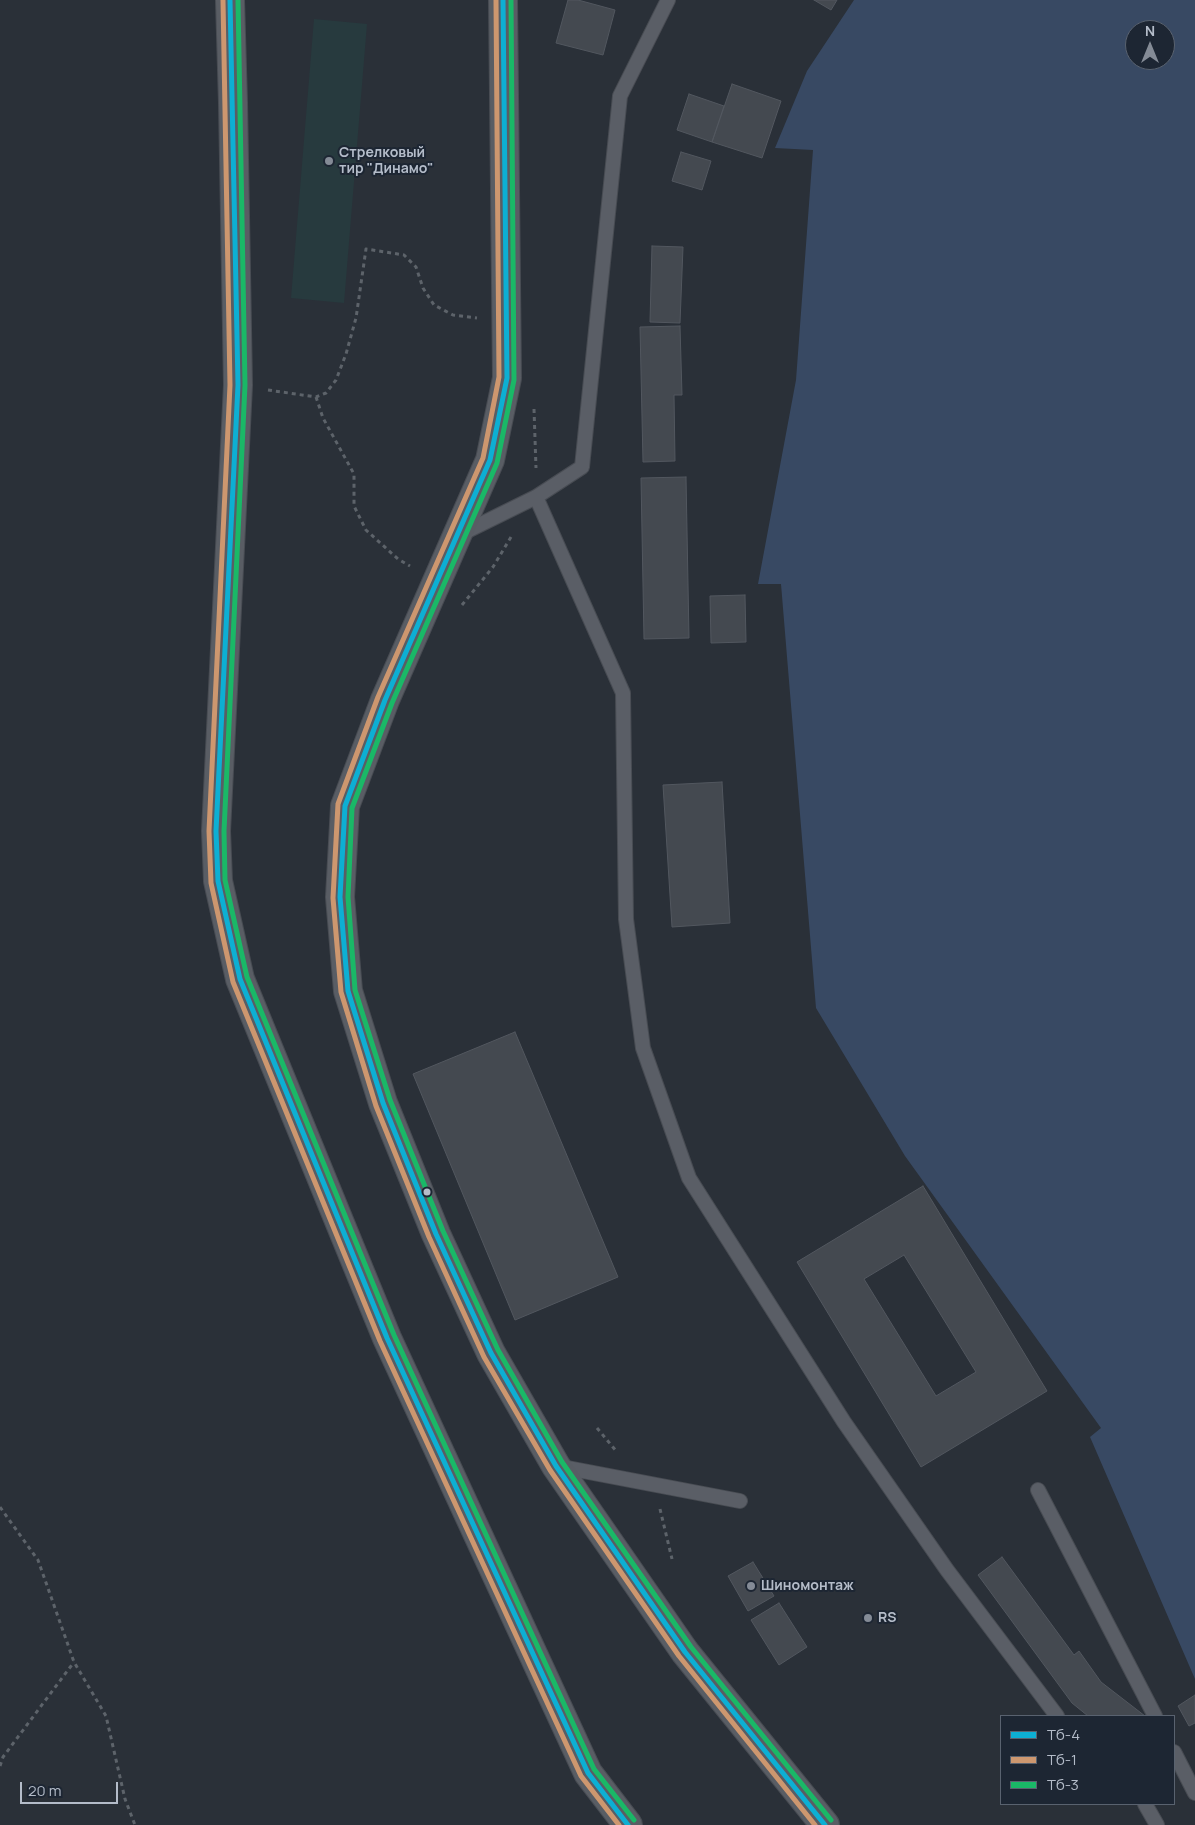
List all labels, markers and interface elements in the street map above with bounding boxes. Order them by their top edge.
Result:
north arrow [1125,20,1175,70]
text: N [1145,21,1155,40]
place label: Стрелковый тир "Динамо" [339,145,434,178]
marker: Стрелковый тир "Динамо" [323,155,335,167]
unlabelled marker [422,1187,432,1197]
place label: Шиномонтаж [761,1578,854,1594]
marker: Шиномонтаж [745,1580,757,1592]
place label: RS [878,1610,896,1626]
marker: RS [862,1612,874,1624]
legend [1000,1715,1175,1805]
text: Тб-4 [1047,1724,1080,1745]
text: Тб-1 [1047,1749,1077,1770]
scale bar [22,1772,120,1804]
text: Тб-3 [1047,1774,1079,1795]
text: 20 m [28,1780,61,1801]

